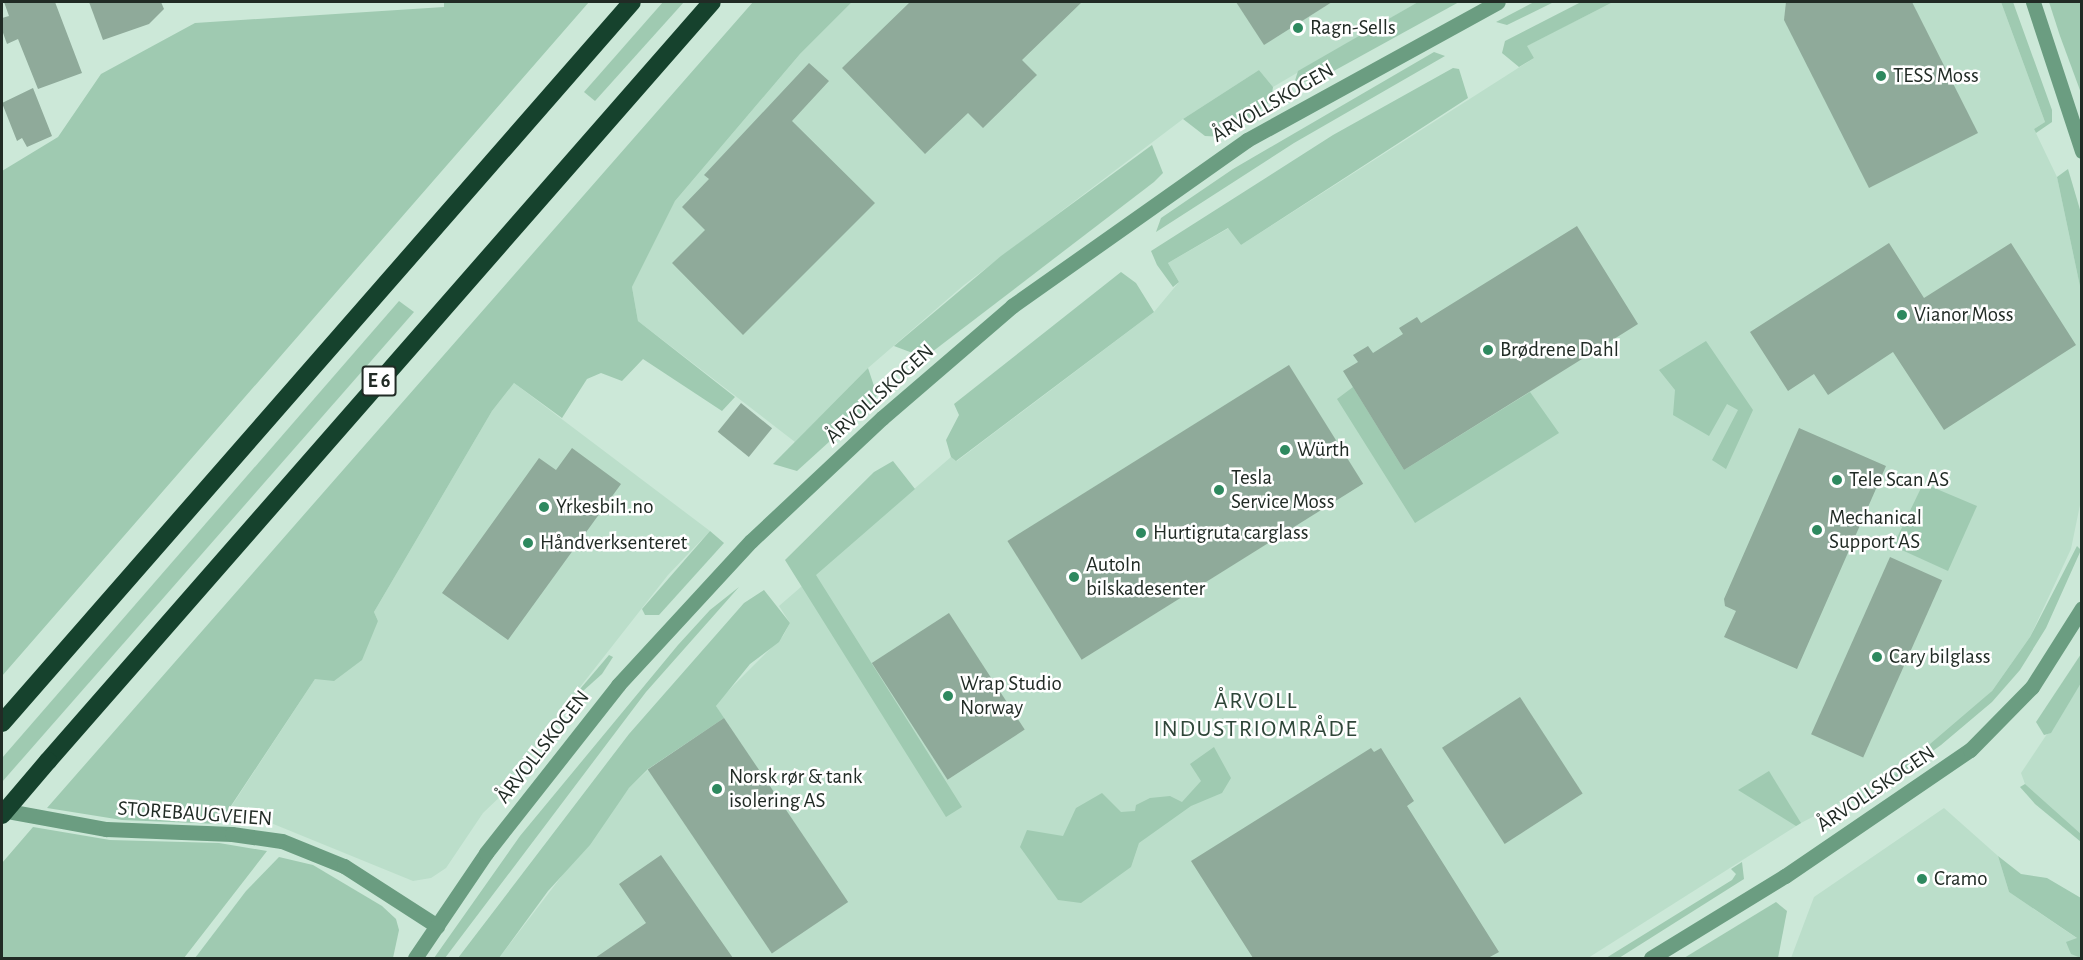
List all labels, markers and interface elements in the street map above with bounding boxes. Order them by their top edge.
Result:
place label: Ragn-Sells [1310,15,1396,41]
marker: Ragn-Sells [1291,21,1305,35]
street label: ÅRVOLLSKOGEN [1207,58,1339,148]
place label: TESS Moss [1893,63,1979,89]
marker: TESS Moss [1874,69,1888,83]
place label: Vianor Moss [1914,302,2014,328]
marker: Vianor Moss [1895,308,1909,322]
place label: Brødrene Dahl [1500,337,1619,363]
street label: ÅRVOLLSKOGEN [821,339,939,449]
marker: Brødrene Dahl [1481,343,1495,357]
road number: E 6 [361,364,397,398]
place label: Würth [1297,437,1350,463]
marker: Würth [1278,443,1292,457]
place label: Tesla Service Moss [1231,465,1334,515]
place label: Tele Scan AS [1849,467,1949,493]
marker: Tele Scan AS [1830,473,1844,487]
marker: Tesla Service Moss [1212,483,1226,497]
place label: Yrkesbil1.no [556,494,653,520]
marker: Yrkesbil1.no [537,500,551,514]
place label: Mechanical Support AS [1829,505,1922,555]
place label: Hurtigruta carglass [1153,520,1309,546]
marker: Mechanical Support AS [1810,523,1824,537]
marker: Hurtigruta carglass [1134,526,1148,540]
place label: Håndverksenteret [540,530,687,556]
marker: Håndverksenteret [521,536,535,550]
place label: AutoIn bilskadesenter [1086,552,1205,602]
marker: AutoIn bilskadesenter [1067,570,1081,584]
place label: Cary bilglass [1889,644,1991,670]
marker: Cary bilglass [1870,650,1884,664]
place label: Wrap Studio Norway [960,671,1062,721]
street label: ÅRVOLLSKOGEN [491,685,595,809]
district label: ÅRVOLL INDUSTRIOMRÅDE [1154,688,1358,744]
marker: Wrap Studio Norway [941,689,955,703]
street label: ÅRVOLLSKOGEN [1812,740,1940,838]
place label: Norsk rør & tank isolering AS [729,764,862,814]
marker: Norsk rør & tank isolering AS [710,782,724,796]
street label: STOREBAUGVEIEN [117,796,273,832]
place label: Cramo [1934,866,1988,892]
marker: Cramo [1915,872,1929,886]

